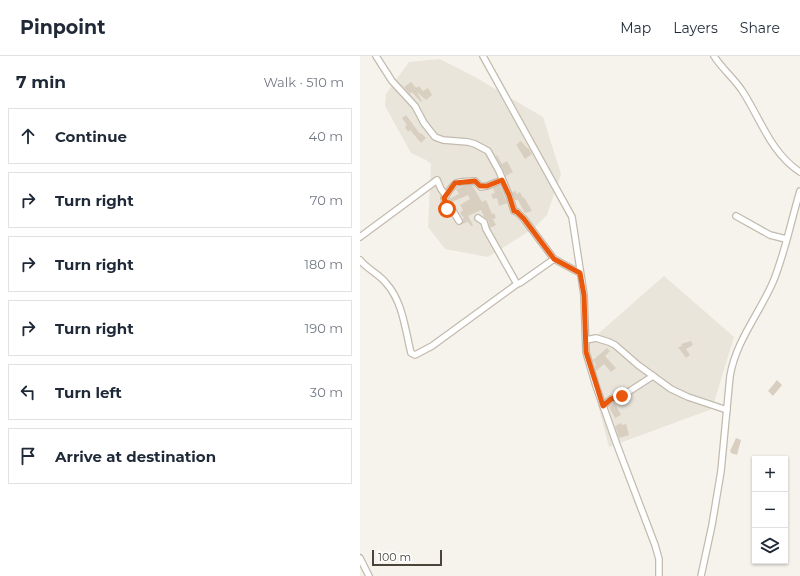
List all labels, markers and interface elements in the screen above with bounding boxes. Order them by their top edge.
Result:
text: Pinpoint [20,16,105,39]
text: Map [620,19,651,37]
text: Layers [673,19,718,37]
text: Share [740,19,780,37]
text: 7 min [16,72,66,92]
text: Walk · 510 m [263,74,344,90]
icon: ahead [17,125,39,147]
text: Continue [55,127,127,146]
text: 40 m [309,128,343,144]
icon: right [17,189,39,211]
text: Turn right [55,191,134,210]
text: 70 m [310,192,343,208]
route start [438,200,456,218]
icon: right [17,253,39,275]
text: Turn right [55,255,134,274]
text: 180 m [304,256,343,272]
icon: right [17,317,39,339]
text: Turn right [55,319,134,338]
text: 190 m [305,320,343,336]
icon: left [17,381,39,403]
text: Turn left [55,383,122,402]
text: 30 m [310,384,343,400]
route end [613,387,631,405]
icon: arrive [17,445,39,467]
text: Arrive at destination [55,447,216,466]
map controls [752,456,788,564]
button: + [752,456,788,492]
button: − [752,492,788,528]
button: layers [752,528,788,564]
scale bar [372,548,442,567]
text: 100 m [378,550,411,564]

